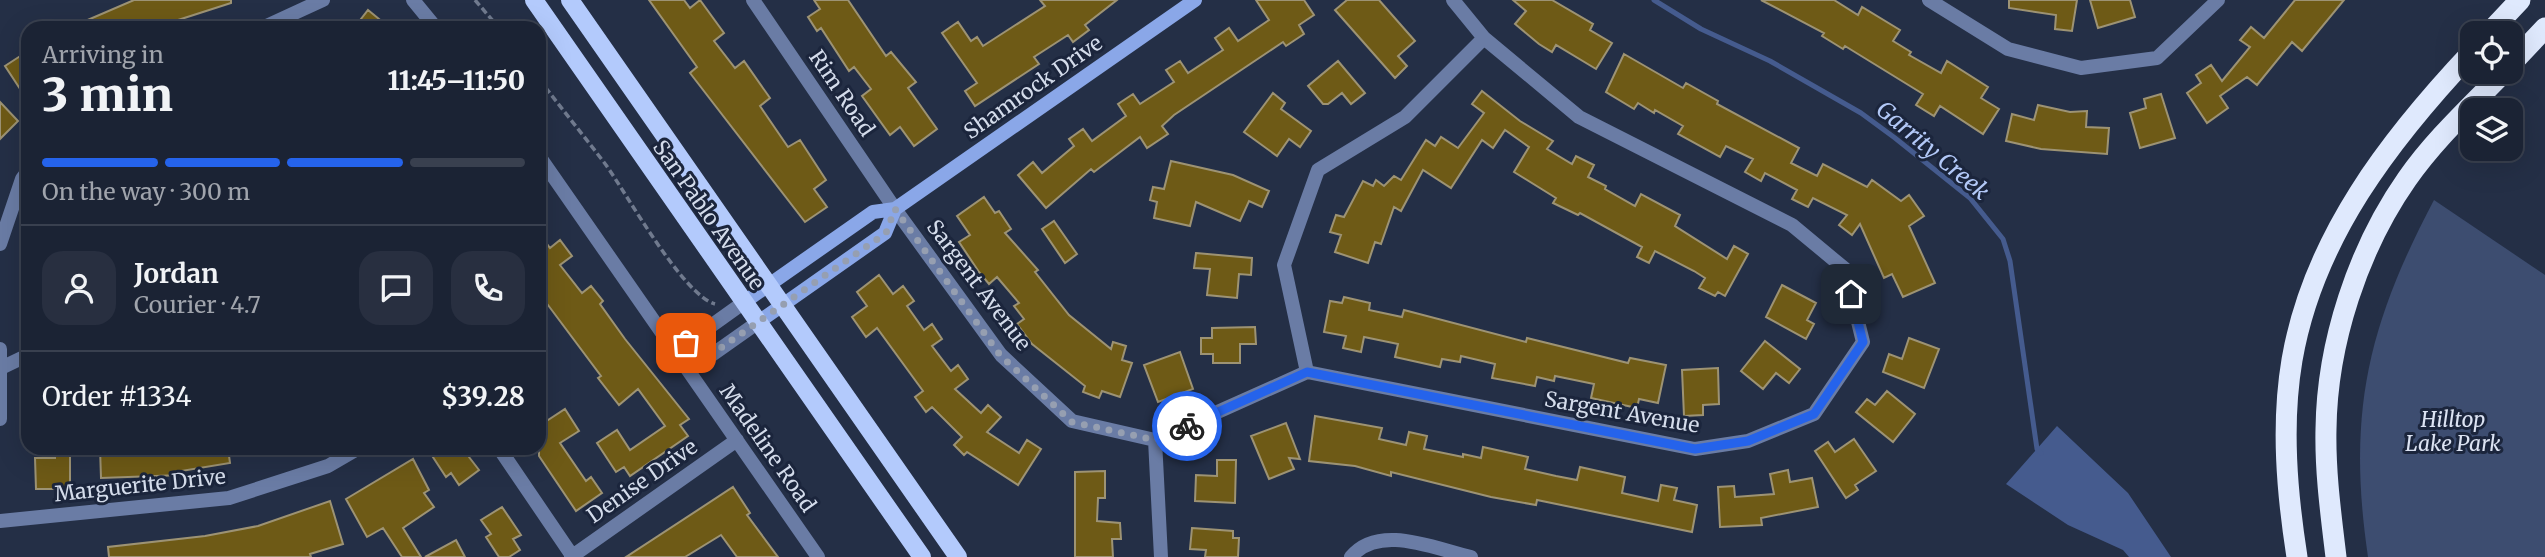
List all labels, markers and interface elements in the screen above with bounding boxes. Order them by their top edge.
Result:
map controls [2460,21,2523,161]
button: locate [2460,21,2523,84]
street label: Shamrock Drive [958,29,1108,145]
text: Arriving in [42,40,164,69]
street label: Rim Road [803,45,881,142]
text: 11:45–11:50 [387,64,525,97]
text: 3 min [42,66,173,124]
water label: Garrity Creek [1871,94,1996,206]
button: layers [2460,98,2523,161]
street label: San Pablo Avenue [647,135,771,295]
text: On the way · 300 m [42,177,250,206]
street label: Sargent Avenue [921,214,1037,356]
button: person [42,251,116,325]
button: chat [359,251,433,325]
button: phone [451,251,525,325]
text: Jordan [134,257,219,290]
pin [1821,264,1881,324]
icon: home [1832,275,1870,313]
text: Courier · 4.7 [134,290,261,319]
pin [656,313,716,373]
icon: bag [667,324,705,362]
street label: Madeline Road [714,379,822,517]
text: Order #1334 [42,380,191,413]
text: $39.28 [441,380,525,413]
street label: Sargent Avenue [1542,385,1702,439]
courier [1152,391,1222,461]
park label: Hilltop Lake Park [2405,406,2501,457]
icon: bike [1168,407,1206,445]
street label: Denise Drive [582,433,703,529]
street label: Marguerite Drive [53,463,227,507]

